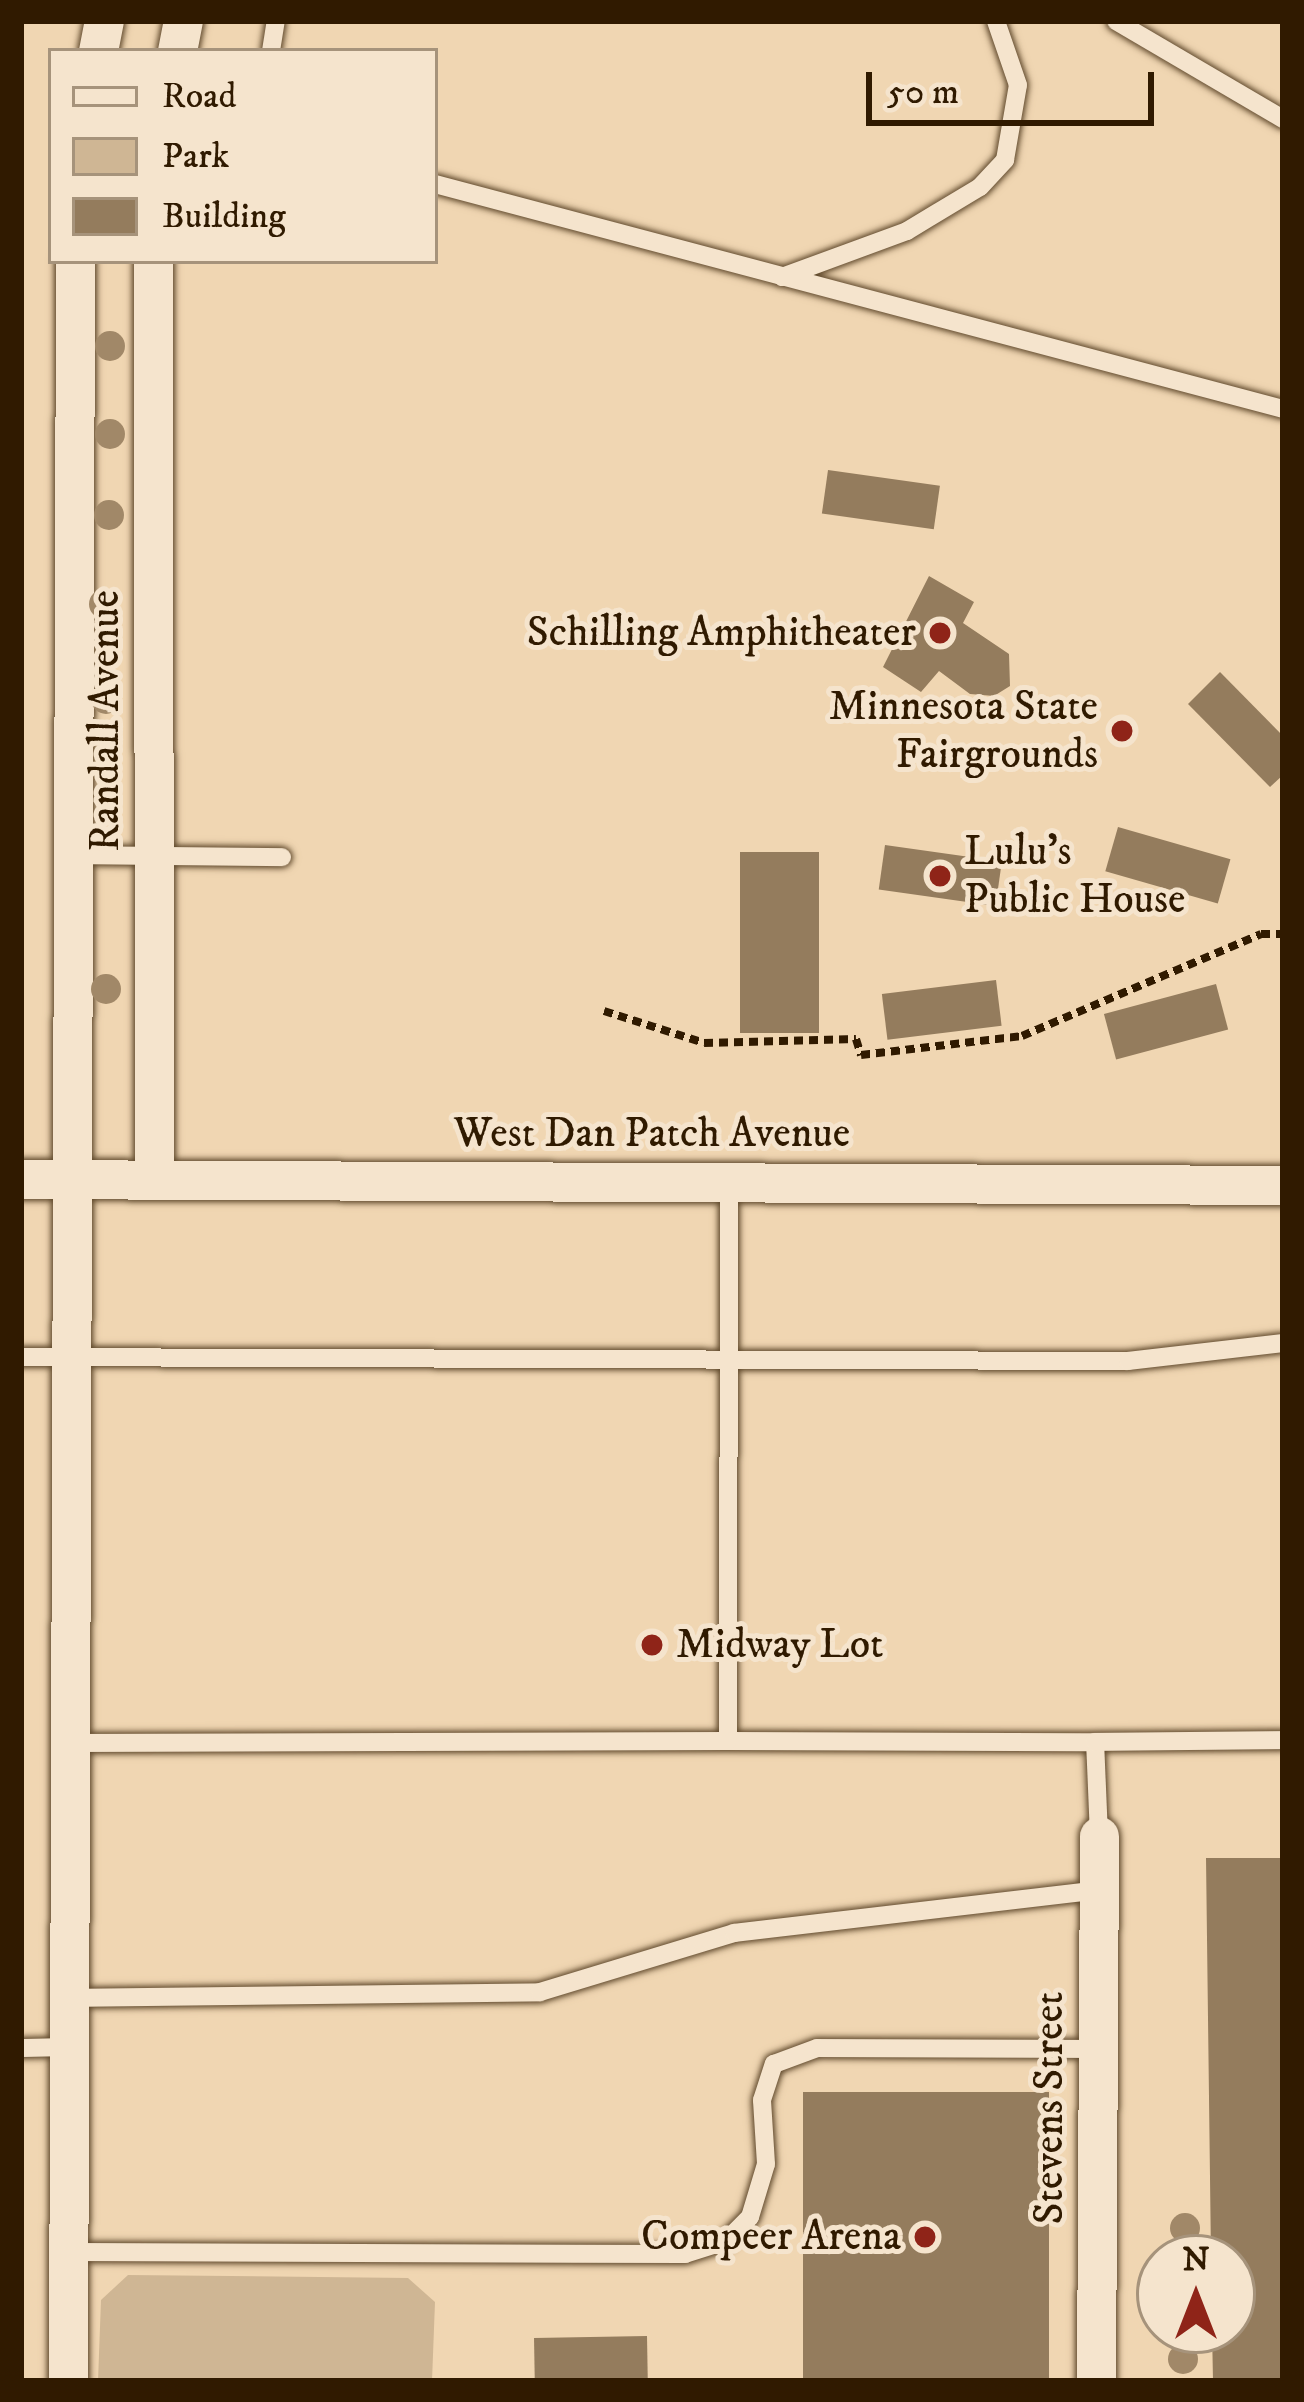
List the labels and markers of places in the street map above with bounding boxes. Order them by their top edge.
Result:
place label: Schilling Amphitheater [527,608,916,658]
marker: Schilling Amphitheater [927,620,953,646]
place label: Minnesota State Fairgrounds [829,682,1098,780]
marker: Minnesota State Fairgrounds [1109,718,1135,744]
place label: Lulu's Public House [964,827,1185,926]
marker: Lulu's Public House [927,863,953,889]
place label: Midway Lot [676,1620,884,1670]
marker: Midway Lot [639,1632,665,1658]
place label: Compeer Arena [641,2212,901,2262]
marker: Compeer Arena [912,2224,938,2250]

